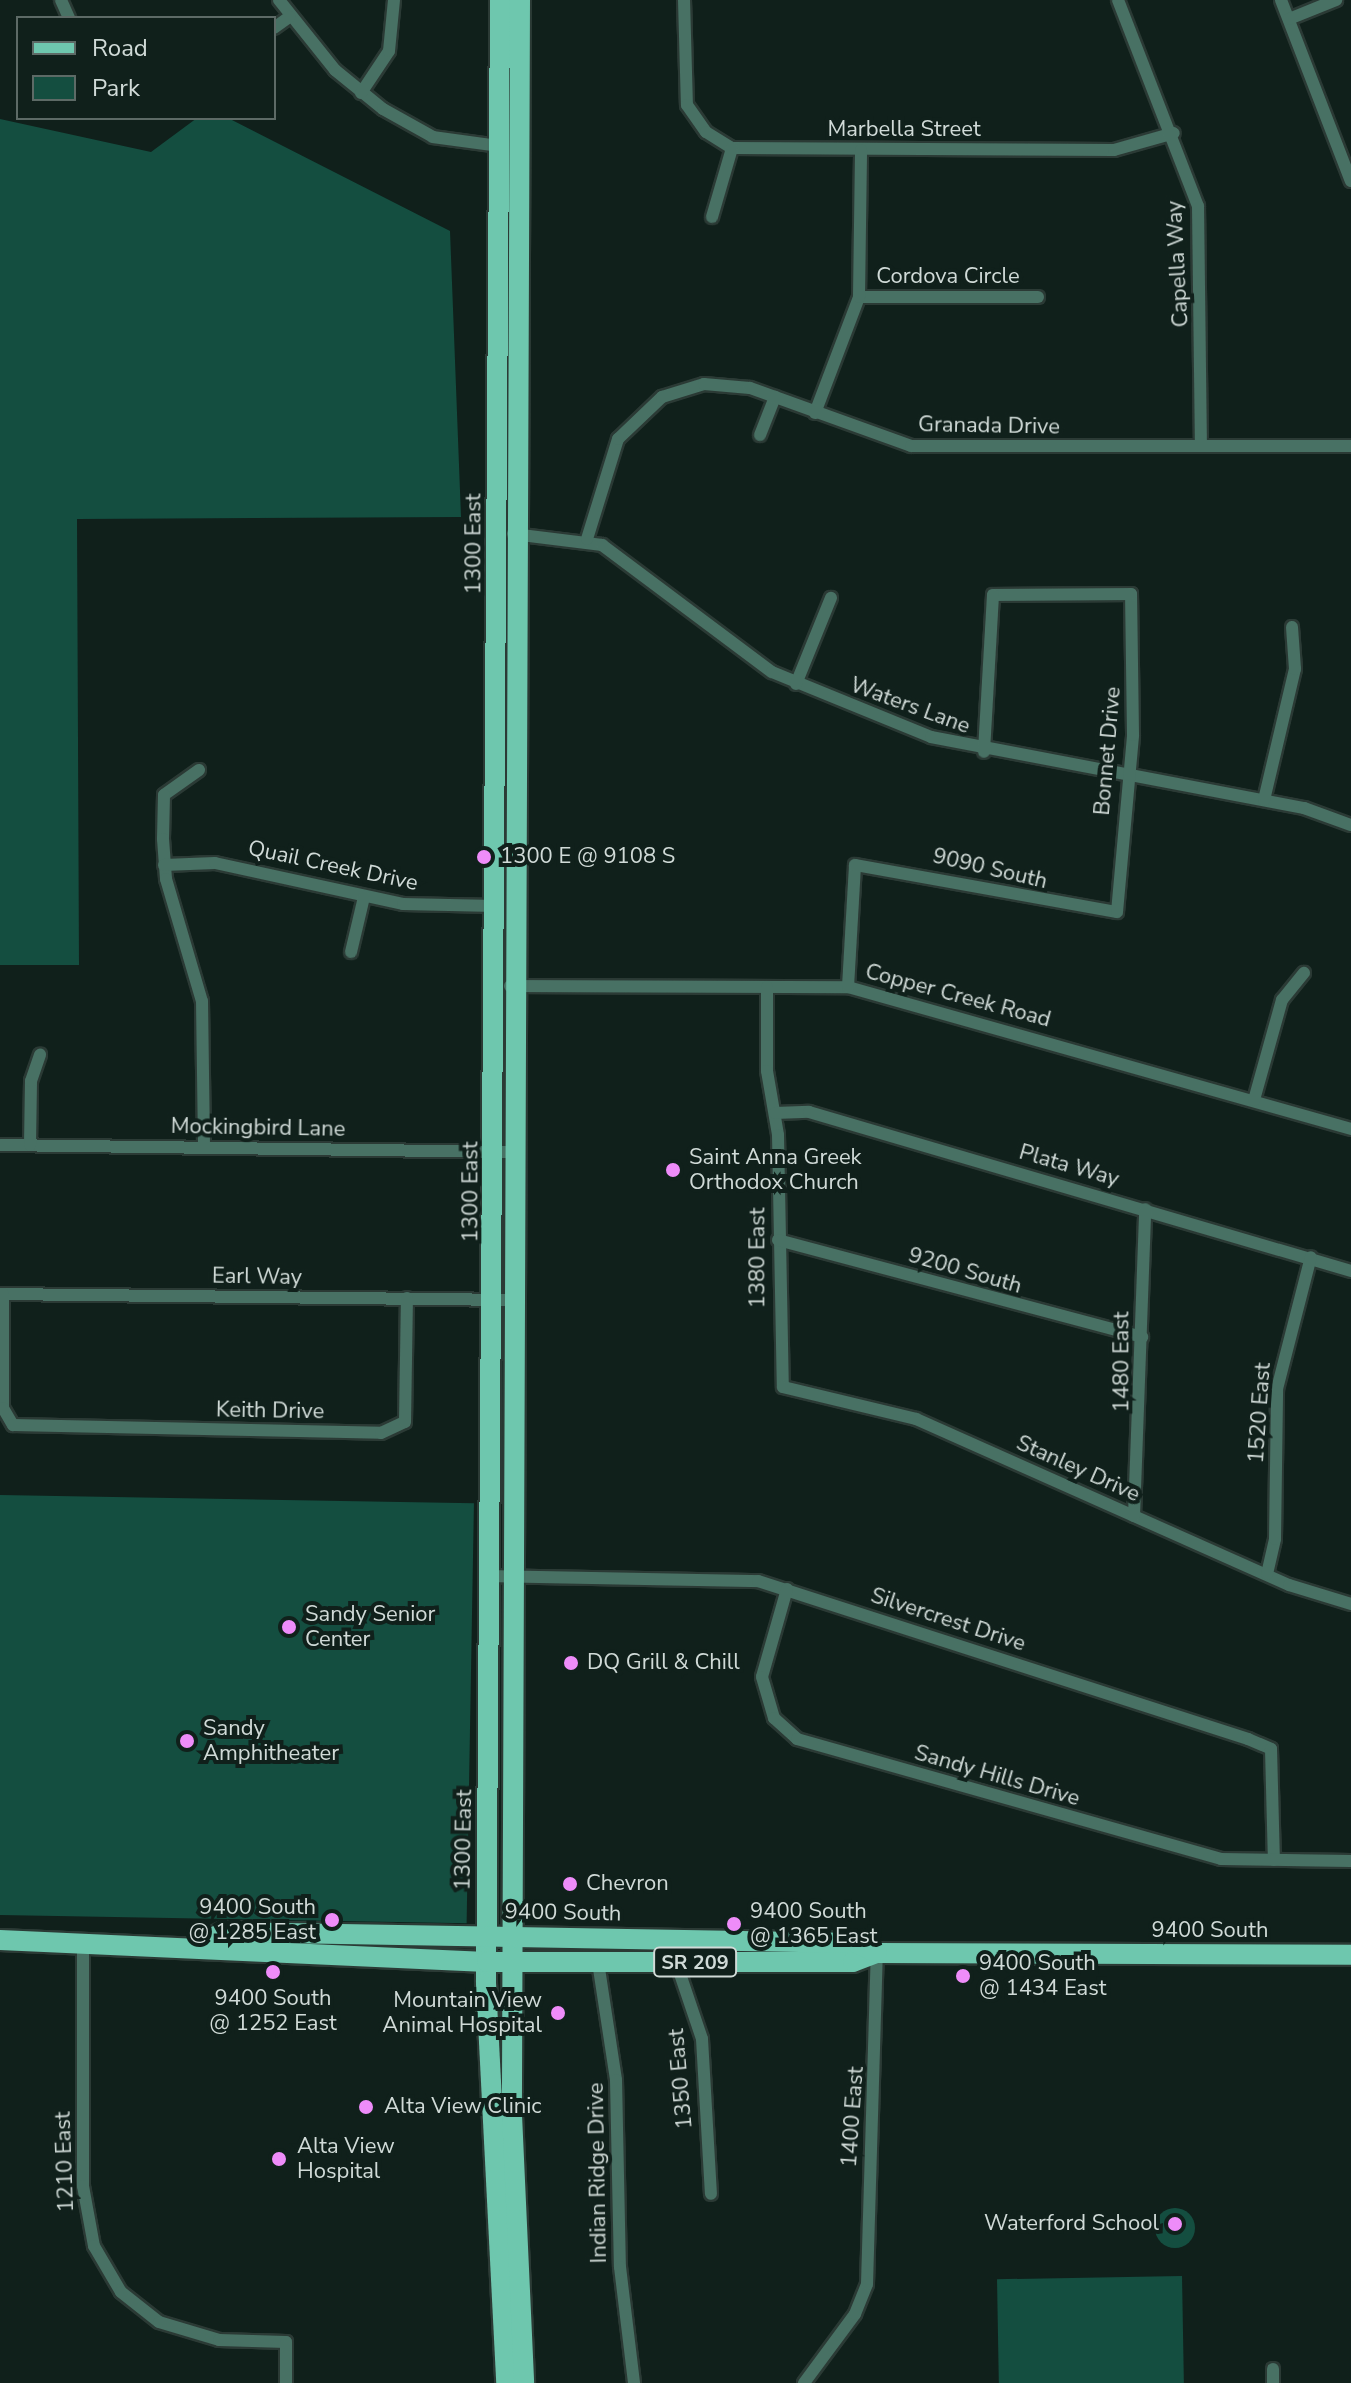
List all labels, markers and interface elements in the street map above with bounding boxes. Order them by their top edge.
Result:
legend [16,16,276,120]
text: Road [92,32,148,64]
text: Park [92,72,140,104]
street label: Marbella Street [827,117,981,143]
street label: Capella Way [1162,200,1194,328]
street label: Cordova Circle [876,264,1020,290]
street label: Granada Drive [918,412,1060,440]
street label: 1300 East [461,494,487,594]
street label: Waters Lane [846,672,974,740]
street label: Bonnet Drive [1089,685,1127,817]
street label: Quail Creek Drive [246,835,420,897]
street label: 9090 South [930,843,1050,895]
place label: 1300 E @ 9108 S [500,844,675,870]
marker: 1300 E @ 9108 S [475,848,493,866]
street label: Copper Creek Road [862,959,1054,1033]
street label: Mockingbird Lane [170,1113,346,1143]
street label: Plata Way [1016,1139,1122,1193]
street label: 1300 East [458,1142,484,1242]
place label: Saint Anna Greek Orthodox Church [689,1144,862,1196]
marker: Saint Anna Greek Orthodox Church [664,1161,682,1179]
street label: 1380 East [745,1208,771,1308]
street label: 9200 South [905,1242,1025,1300]
street label: Earl Way [212,1263,302,1291]
street label: 1480 East [1109,1312,1135,1412]
street label: 1520 East [1243,1362,1277,1464]
street label: Keith Drive [216,1397,324,1425]
street label: Stanley Drive [1012,1430,1144,1508]
street label: Silvercrest Drive [867,1583,1029,1657]
place label: Sandy Senior Center [305,1601,435,1652]
marker: Sandy Senior Center [280,1618,298,1636]
place label: DQ Grill & Chill [587,1650,740,1676]
marker: DQ Grill & Chill [562,1654,580,1672]
place label: Sandy Amphitheater [203,1715,339,1766]
marker: Sandy Amphitheater [178,1732,196,1750]
street label: Sandy Hills Drive [911,1740,1083,1812]
street label: 1300 East [450,1789,478,1891]
place label: Chevron [586,1871,669,1897]
marker: Chevron [561,1875,579,1893]
place label: 9400 South @ 1285 East [189,1894,316,1946]
place label: 9400 South @ 1365 East [750,1898,877,1950]
street label: 9400 South [504,1899,622,1927]
marker: 9400 South @ 1285 East [323,1911,341,1929]
marker: 9400 South @ 1365 East [725,1915,743,1933]
street label: 9400 South [1152,1918,1268,1944]
road number: SR 209 [653,1946,737,1978]
place label: 9400 South @ 1434 East [979,1950,1106,2002]
marker: 9400 South @ 1252 East [264,1963,282,1981]
marker: 9400 South @ 1434 East [954,1967,972,1985]
place label: 9400 South @ 1252 East [209,1985,337,2036]
place label: Mountain View Animal Hospital [382,1987,542,2038]
marker: Mountain View Animal Hospital [549,2004,567,2022]
street label: 1350 East [663,2028,699,2130]
street label: 1400 East [836,2066,870,2168]
street label: Indian Ridge Drive [583,2082,613,2264]
place label: Alta View Clinic [384,2094,542,2120]
marker: Alta View Clinic [355,2096,377,2118]
street label: 1210 East [50,2111,80,2213]
place label: Alta View Hospital [297,2133,395,2184]
marker: Alta View Hospital [268,2148,290,2170]
place label: Waterford School [984,2211,1159,2237]
marker: Waterford School [1166,2215,1184,2233]

